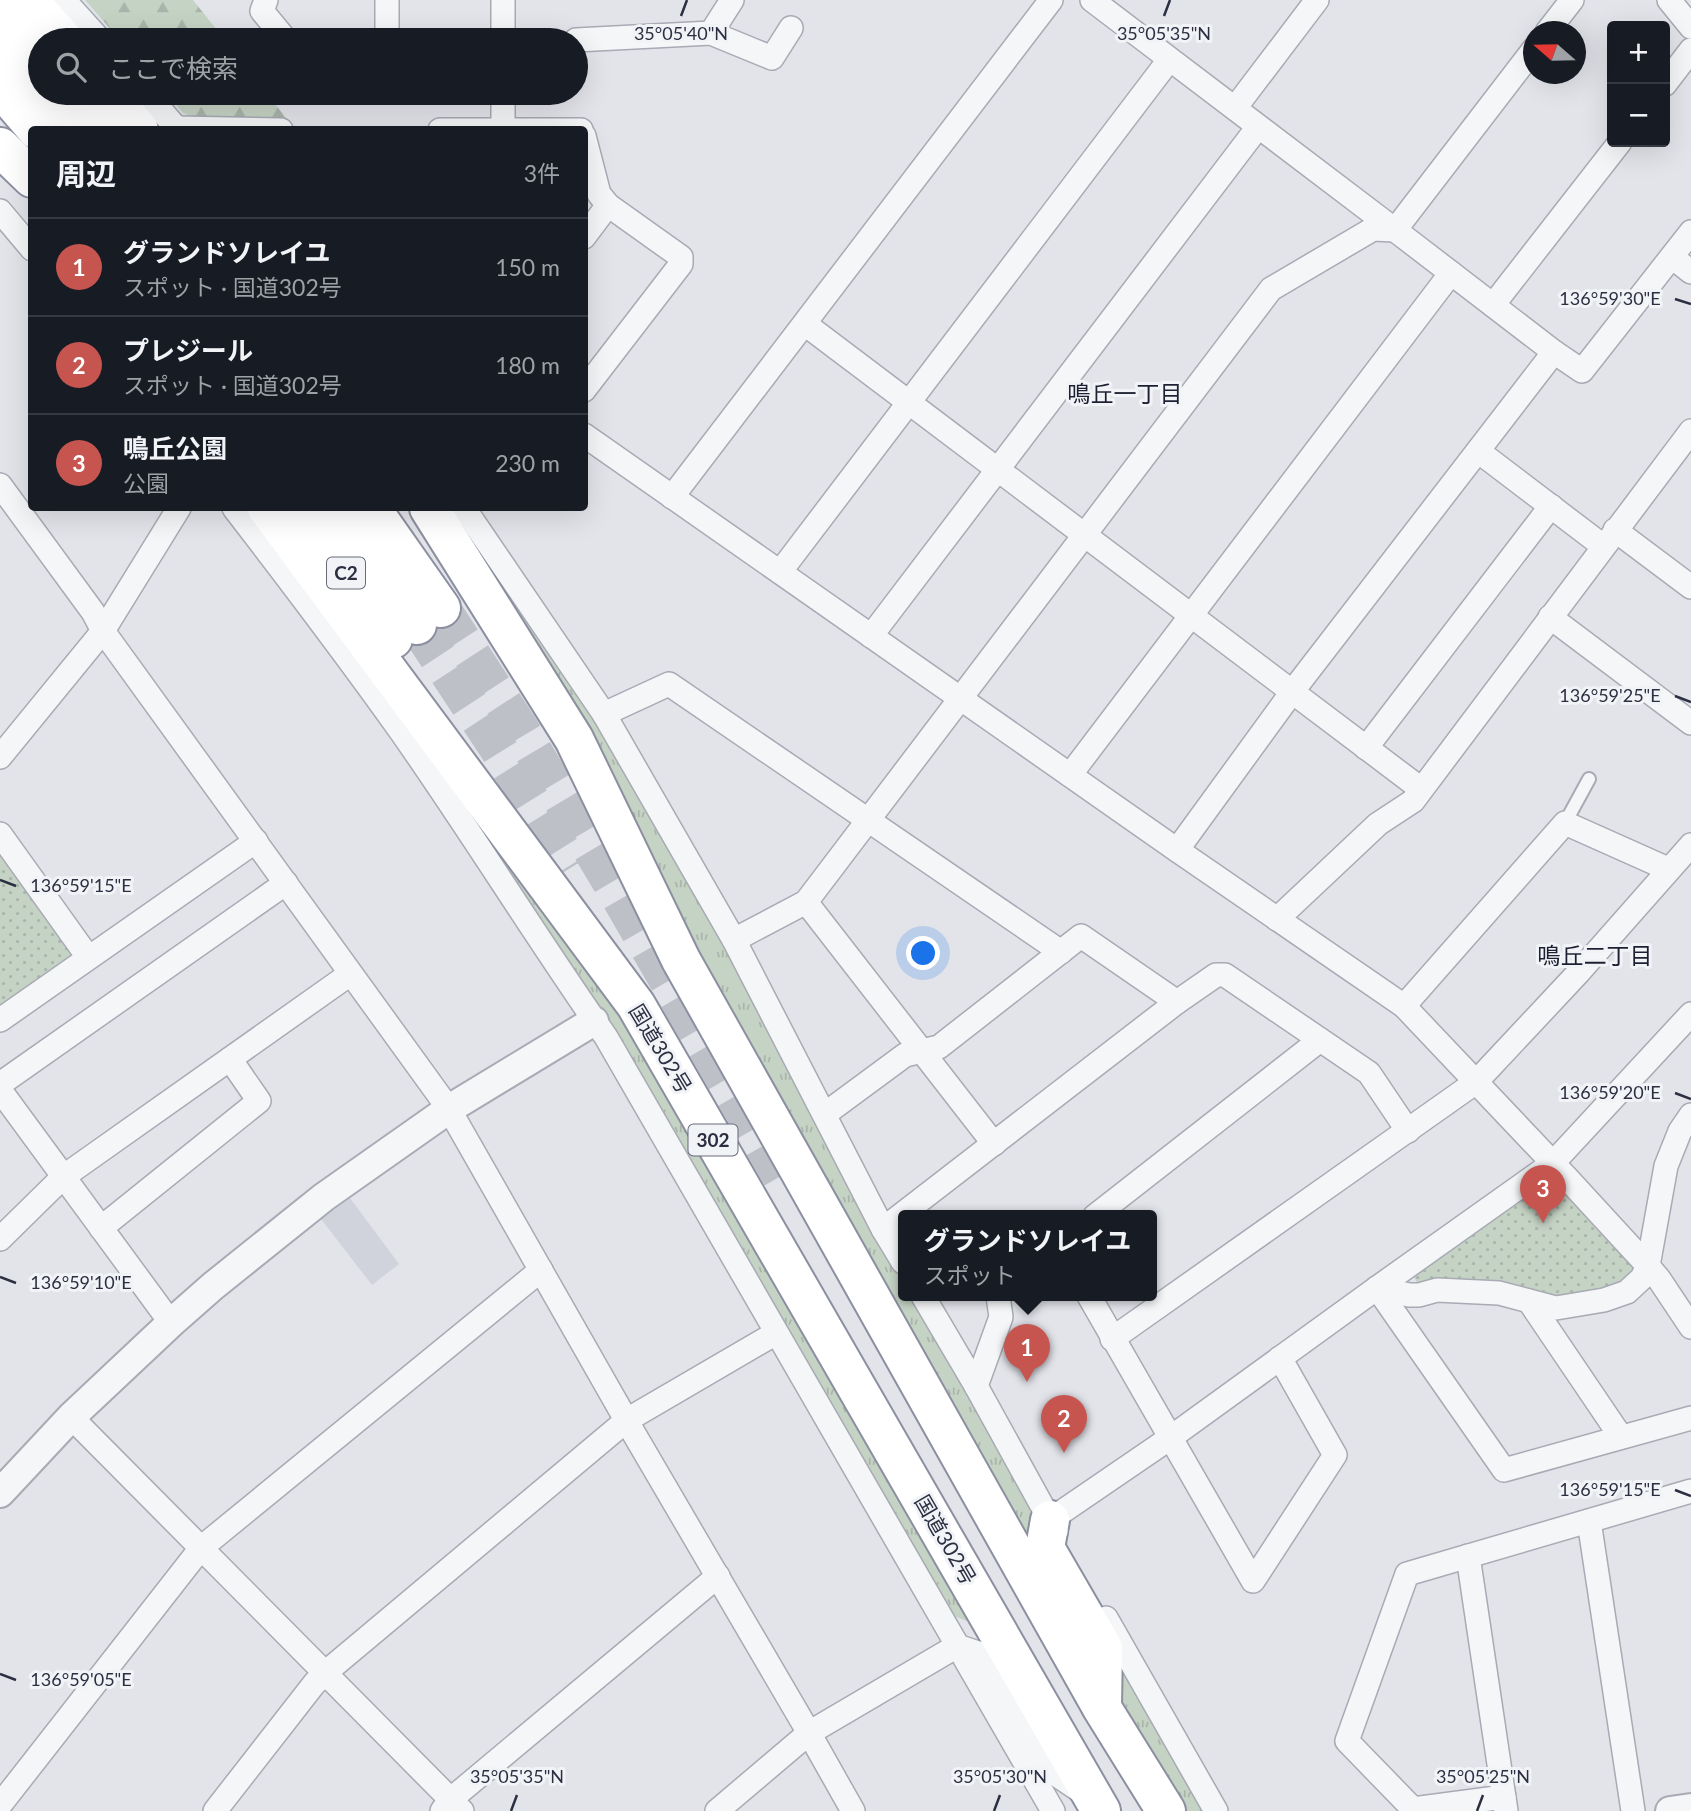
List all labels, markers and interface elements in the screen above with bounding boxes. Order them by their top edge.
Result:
north arrow [1523,21,1586,84]
map controls [1607,21,1670,147]
button: + [1607,21,1670,84]
text: 35°05'40"N [634,22,728,44]
text: 35°05'35"N [1117,22,1211,44]
search box [28,28,588,105]
icon: search [52,48,90,86]
text: ここで検索 [108,52,238,84]
button: − [1607,84,1670,147]
text: 周辺 [56,155,116,191]
text: 3件 [524,159,560,187]
text: グランドソレイユ [123,236,330,268]
text: 1 [72,253,86,281]
text: 150 m [495,253,560,281]
text: スポット · 国道302号 [123,273,342,301]
text: 136°59'30"E [1559,287,1661,309]
text: プレジール [123,334,253,366]
text: 2 [72,351,86,379]
text: 180 m [495,351,560,379]
text: スポット · 国道302号 [123,371,342,399]
district label: 鳴丘一丁目 [1068,379,1183,407]
text: 鳴丘公園 [123,432,227,464]
text: 3 [72,449,86,477]
text: 230 m [495,449,560,477]
text: 公園 [123,469,169,497]
road number: C2 [327,558,365,588]
text: 136°59'25"E [1559,684,1661,706]
text: 136°59'15"E [30,874,132,896]
your location [906,936,940,970]
district label: 鳴丘二丁目 [1538,941,1653,969]
street label: 国道302号 [625,999,698,1097]
text: 136°59'20"E [1559,1081,1661,1103]
road number: 302 [688,1124,738,1156]
pin: 3 [1520,1165,1566,1223]
popup [898,1210,1157,1301]
text: グランドソレイユ [924,1224,1131,1256]
text: スポット [924,1261,1016,1289]
text: 136°59'10"E [30,1271,132,1293]
pin: 1 [1004,1324,1050,1382]
pin: 2 [1041,1395,1087,1453]
text: 136°59'15"E [1559,1478,1661,1500]
street label: 国道302号 [911,1490,982,1589]
text: 136°59'05"E [30,1668,132,1690]
text: 35°05'35"N [470,1765,564,1787]
text: 35°05'30"N [953,1765,1047,1787]
text: 35°05'25"N [1436,1765,1530,1787]

